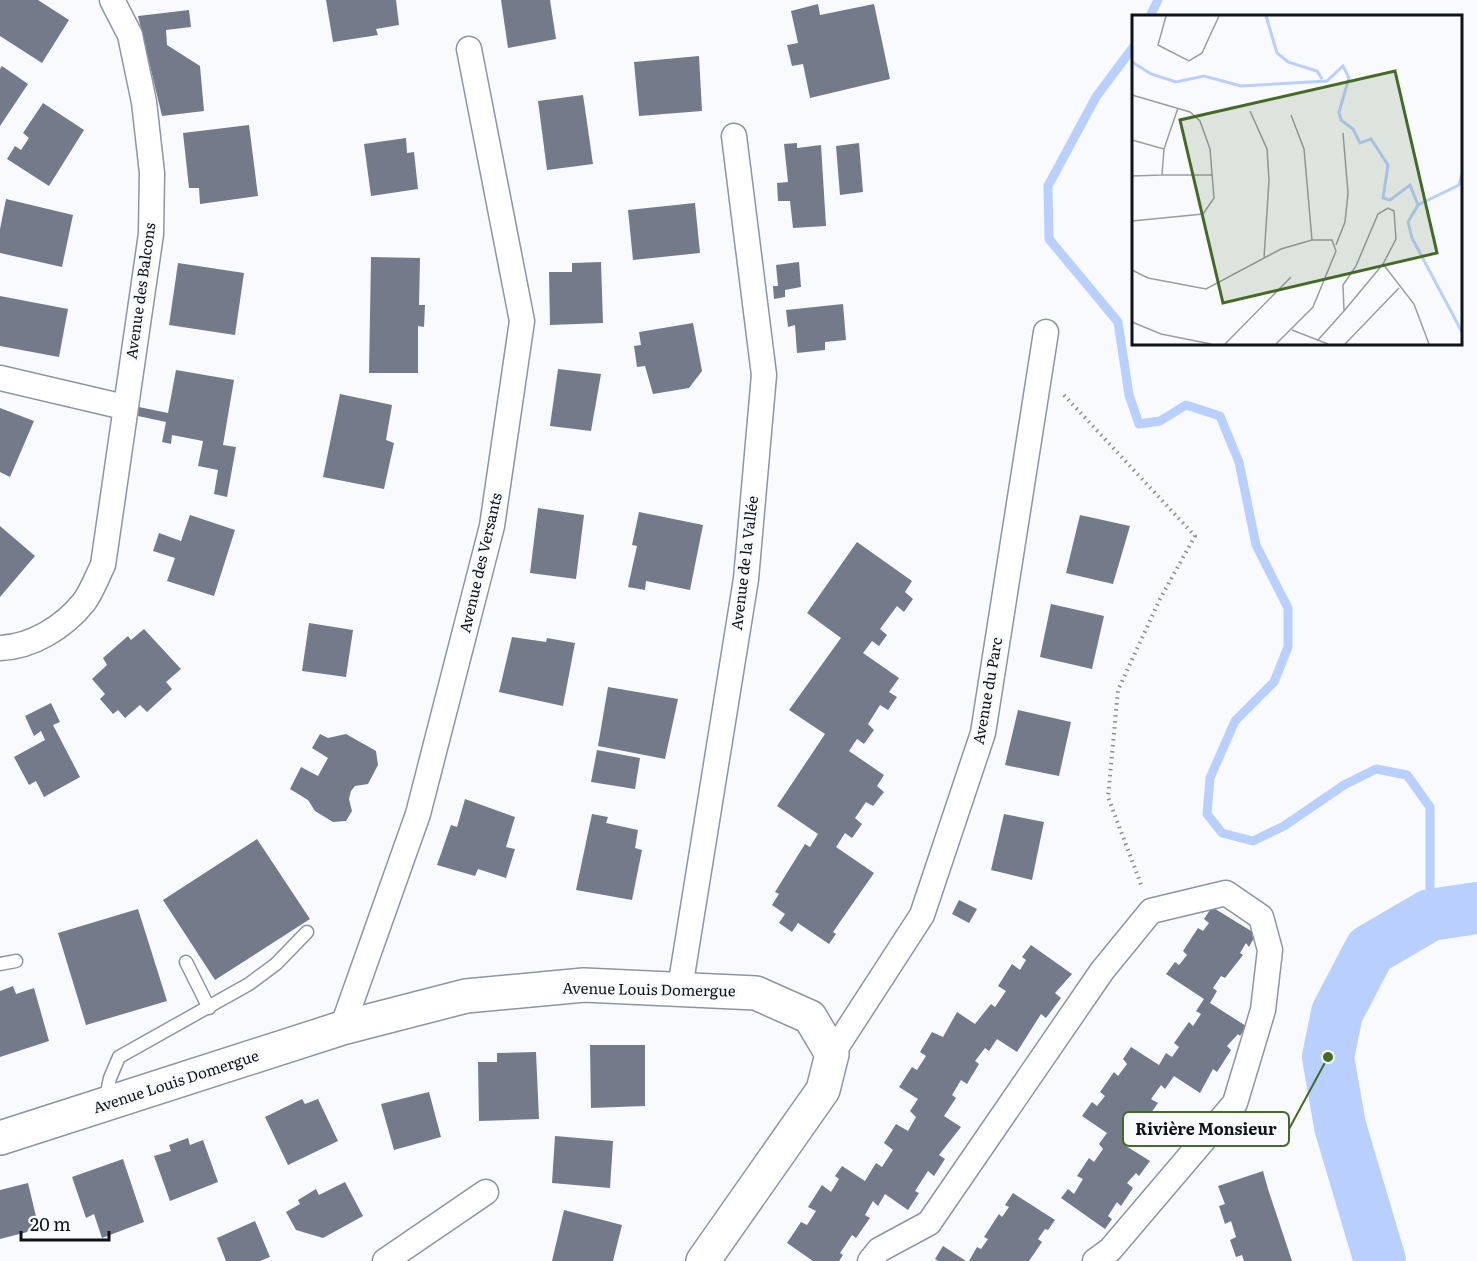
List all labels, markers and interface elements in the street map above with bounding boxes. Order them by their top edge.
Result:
inset map [1132,15,1462,345]
street label: Avenue des Balcons [119,221,161,360]
street label: Avenue des Versants [452,490,507,635]
street label: Avenue de la Vallée [724,494,763,631]
street label: Avenue du Parc [966,635,1007,746]
street label: Avenue Louis Domergue [562,975,736,1002]
street label: Avenue Louis Domergue [90,1043,262,1118]
callout: Rivière Monsieur [1123,1112,1289,1146]
text: Rivière Monsieur [1135,1116,1277,1140]
scale bar [21,1204,110,1242]
text: 20 m [30,1210,71,1237]

